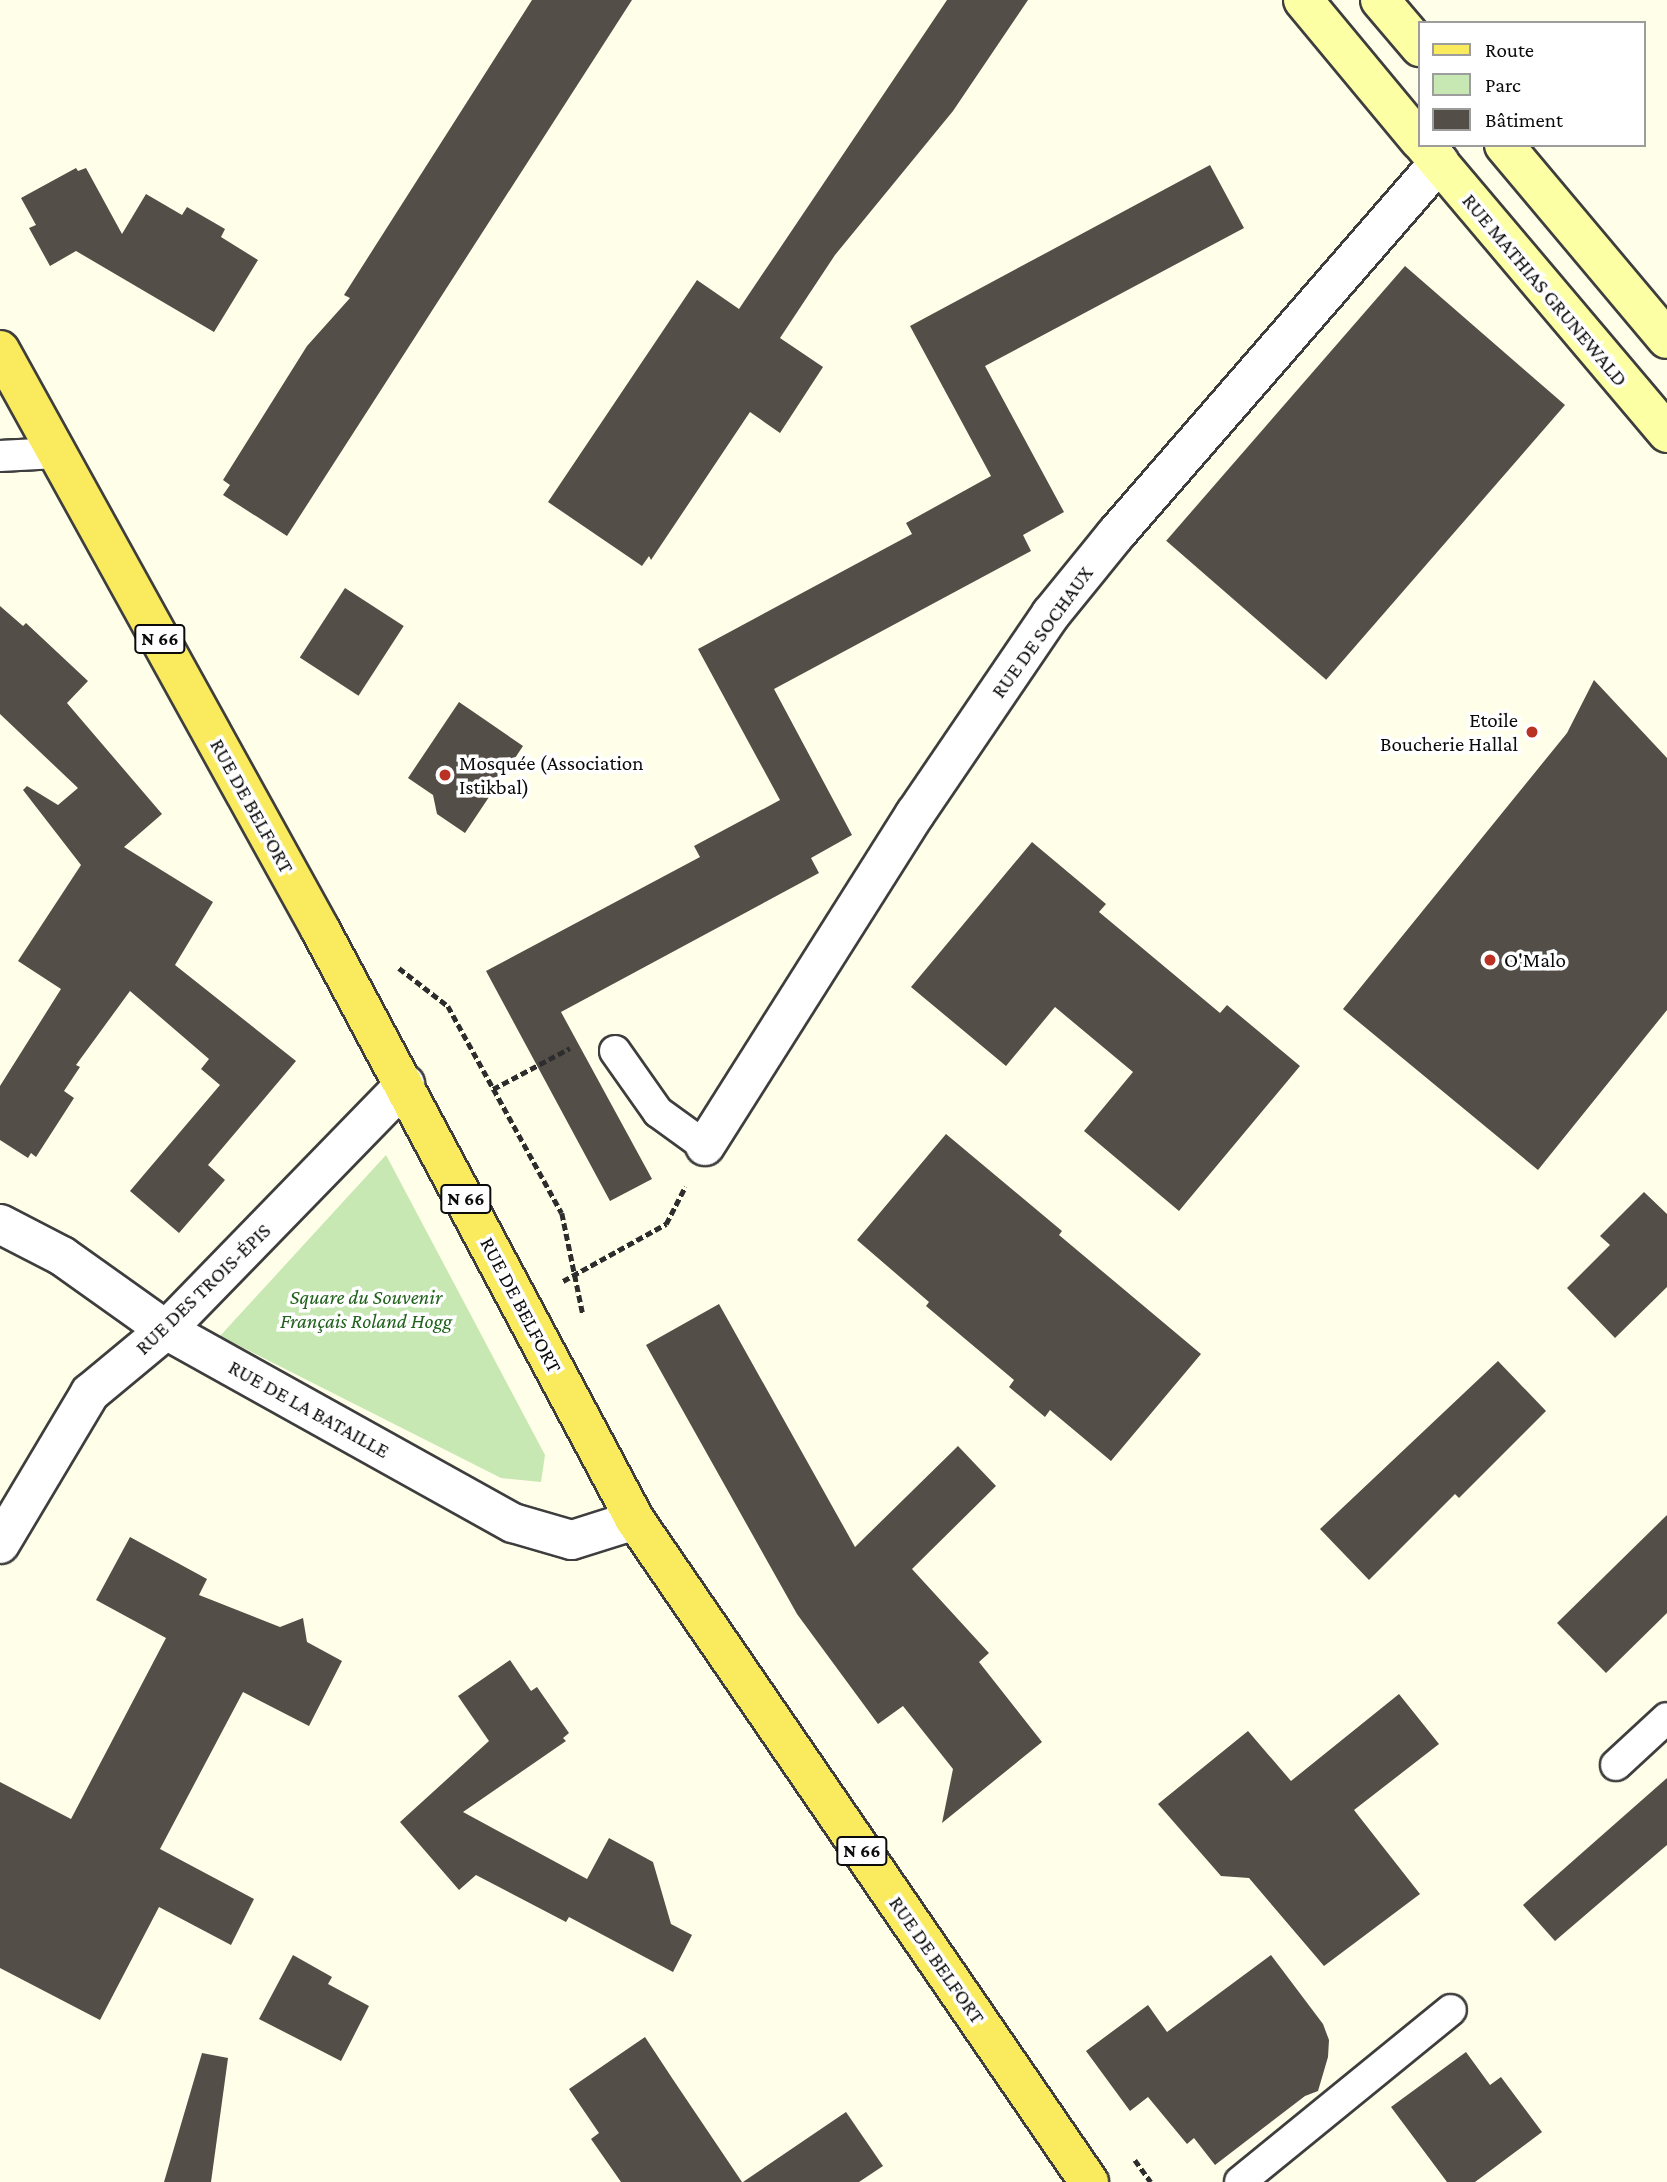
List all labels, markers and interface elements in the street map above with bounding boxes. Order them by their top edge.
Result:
legend [1418,21,1646,147]
text: Route [1485,38,1534,62]
text: Parc [1485,73,1521,97]
text: Bâtiment [1485,108,1563,132]
street label: RUE MATHIAS GRUNEWALD [1457,188,1633,392]
street label: RUE DE SOCHAUX [986,561,1098,703]
road number: N 66 [134,624,186,654]
place label: Etoile Boucherie Hallal [1380,707,1518,757]
marker: Etoile Boucherie Hallal [1524,724,1540,740]
street label: RUE DE BELFORT [205,734,299,878]
place label: Mosquée (Association Istikbal) [459,750,644,800]
marker: Mosquée (Association Istikbal) [437,767,453,783]
place label: O'Malo [1504,947,1566,973]
marker: O'Malo [1482,952,1498,968]
road number: N 66 [440,1184,492,1214]
street label: RUE DES TROIS-ÉPIS [130,1218,276,1360]
street label: RUE DE BELFORT [475,1233,567,1377]
park label: Square du Souvenir Français Roland Hogg [280,1284,452,1334]
street label: RUE DE LA BATAILLE [224,1354,394,1464]
road number: N 66 [836,1836,888,1867]
street label: RUE DE BELFORT [884,1891,990,2029]

